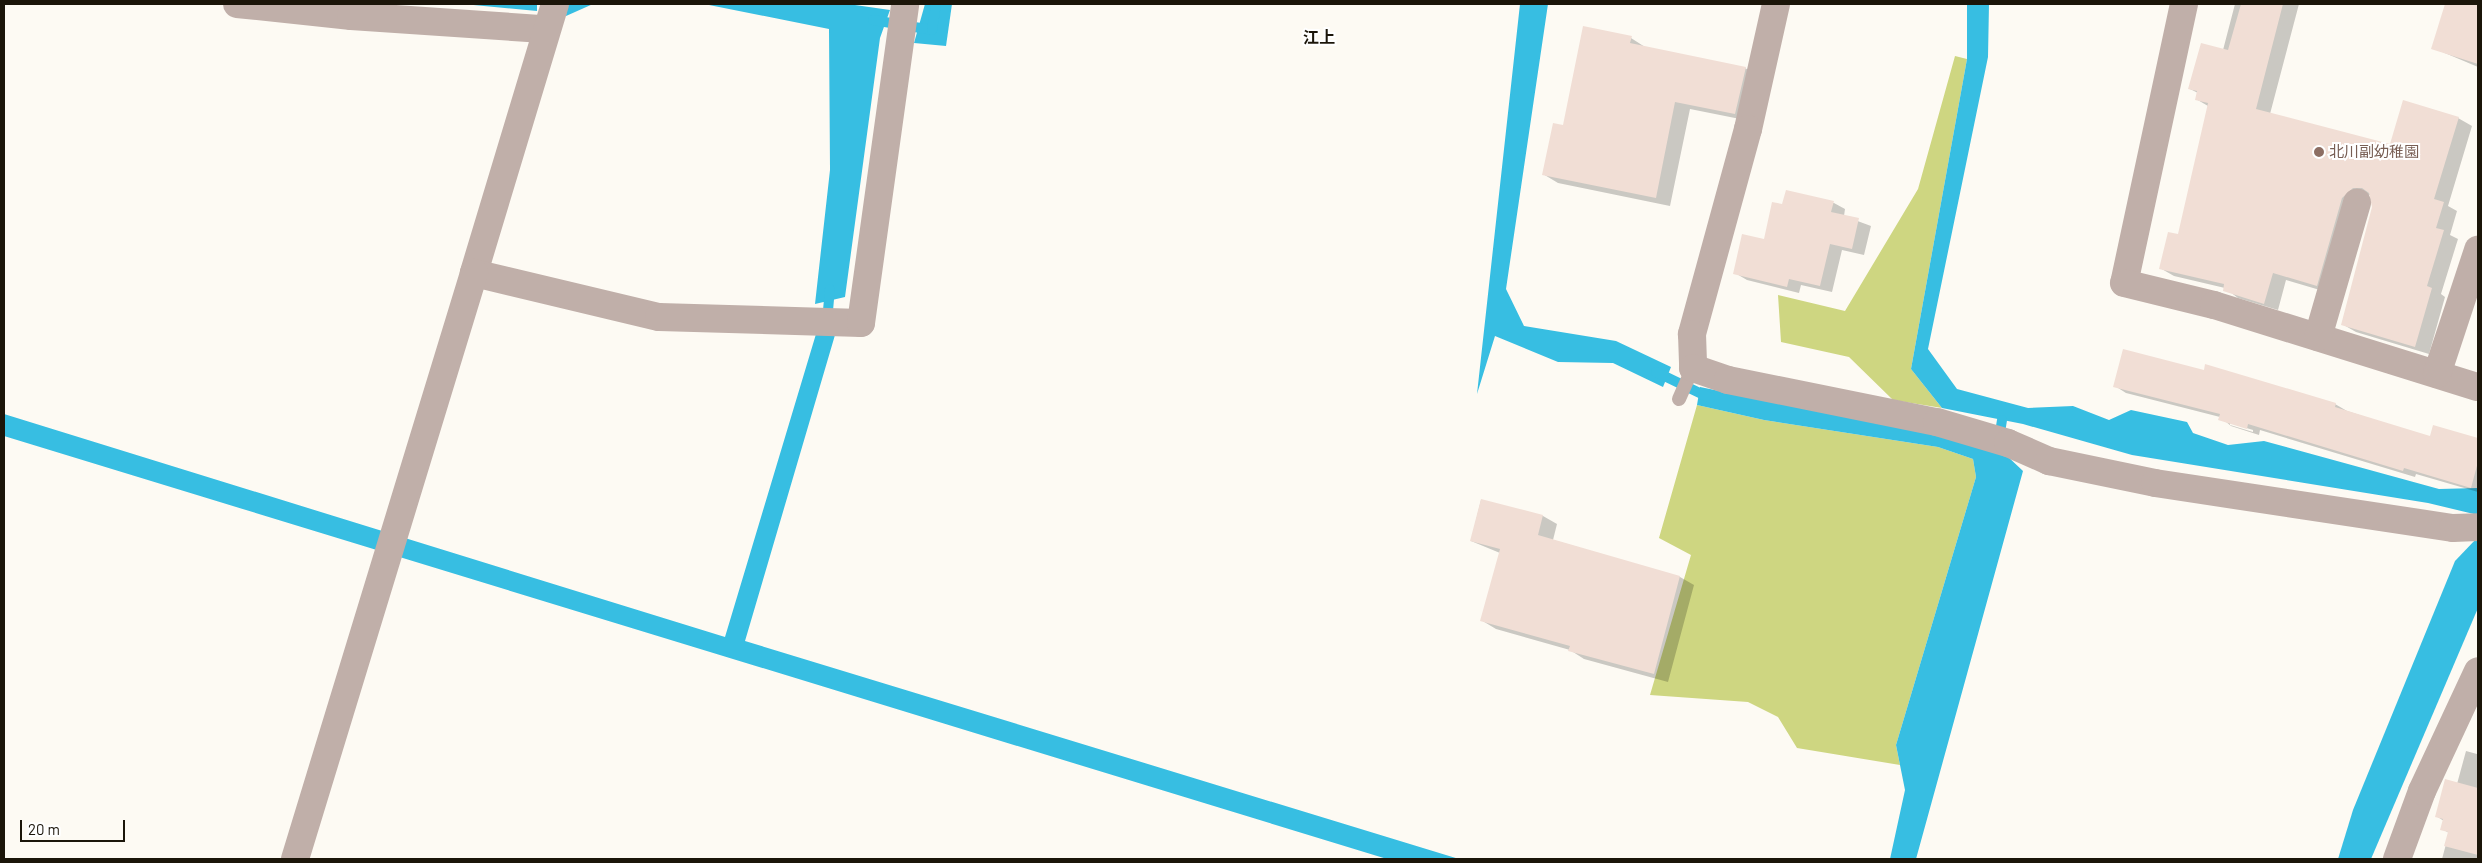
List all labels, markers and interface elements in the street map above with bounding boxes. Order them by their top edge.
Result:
district label: 江上 [1303,27,1335,47]
place label: 北川副幼稚園 [2329,143,2419,161]
marker: 北川副幼稚園 [2313,146,2325,158]
scale bar [22,810,128,842]
text: 20 m [28,820,60,838]

